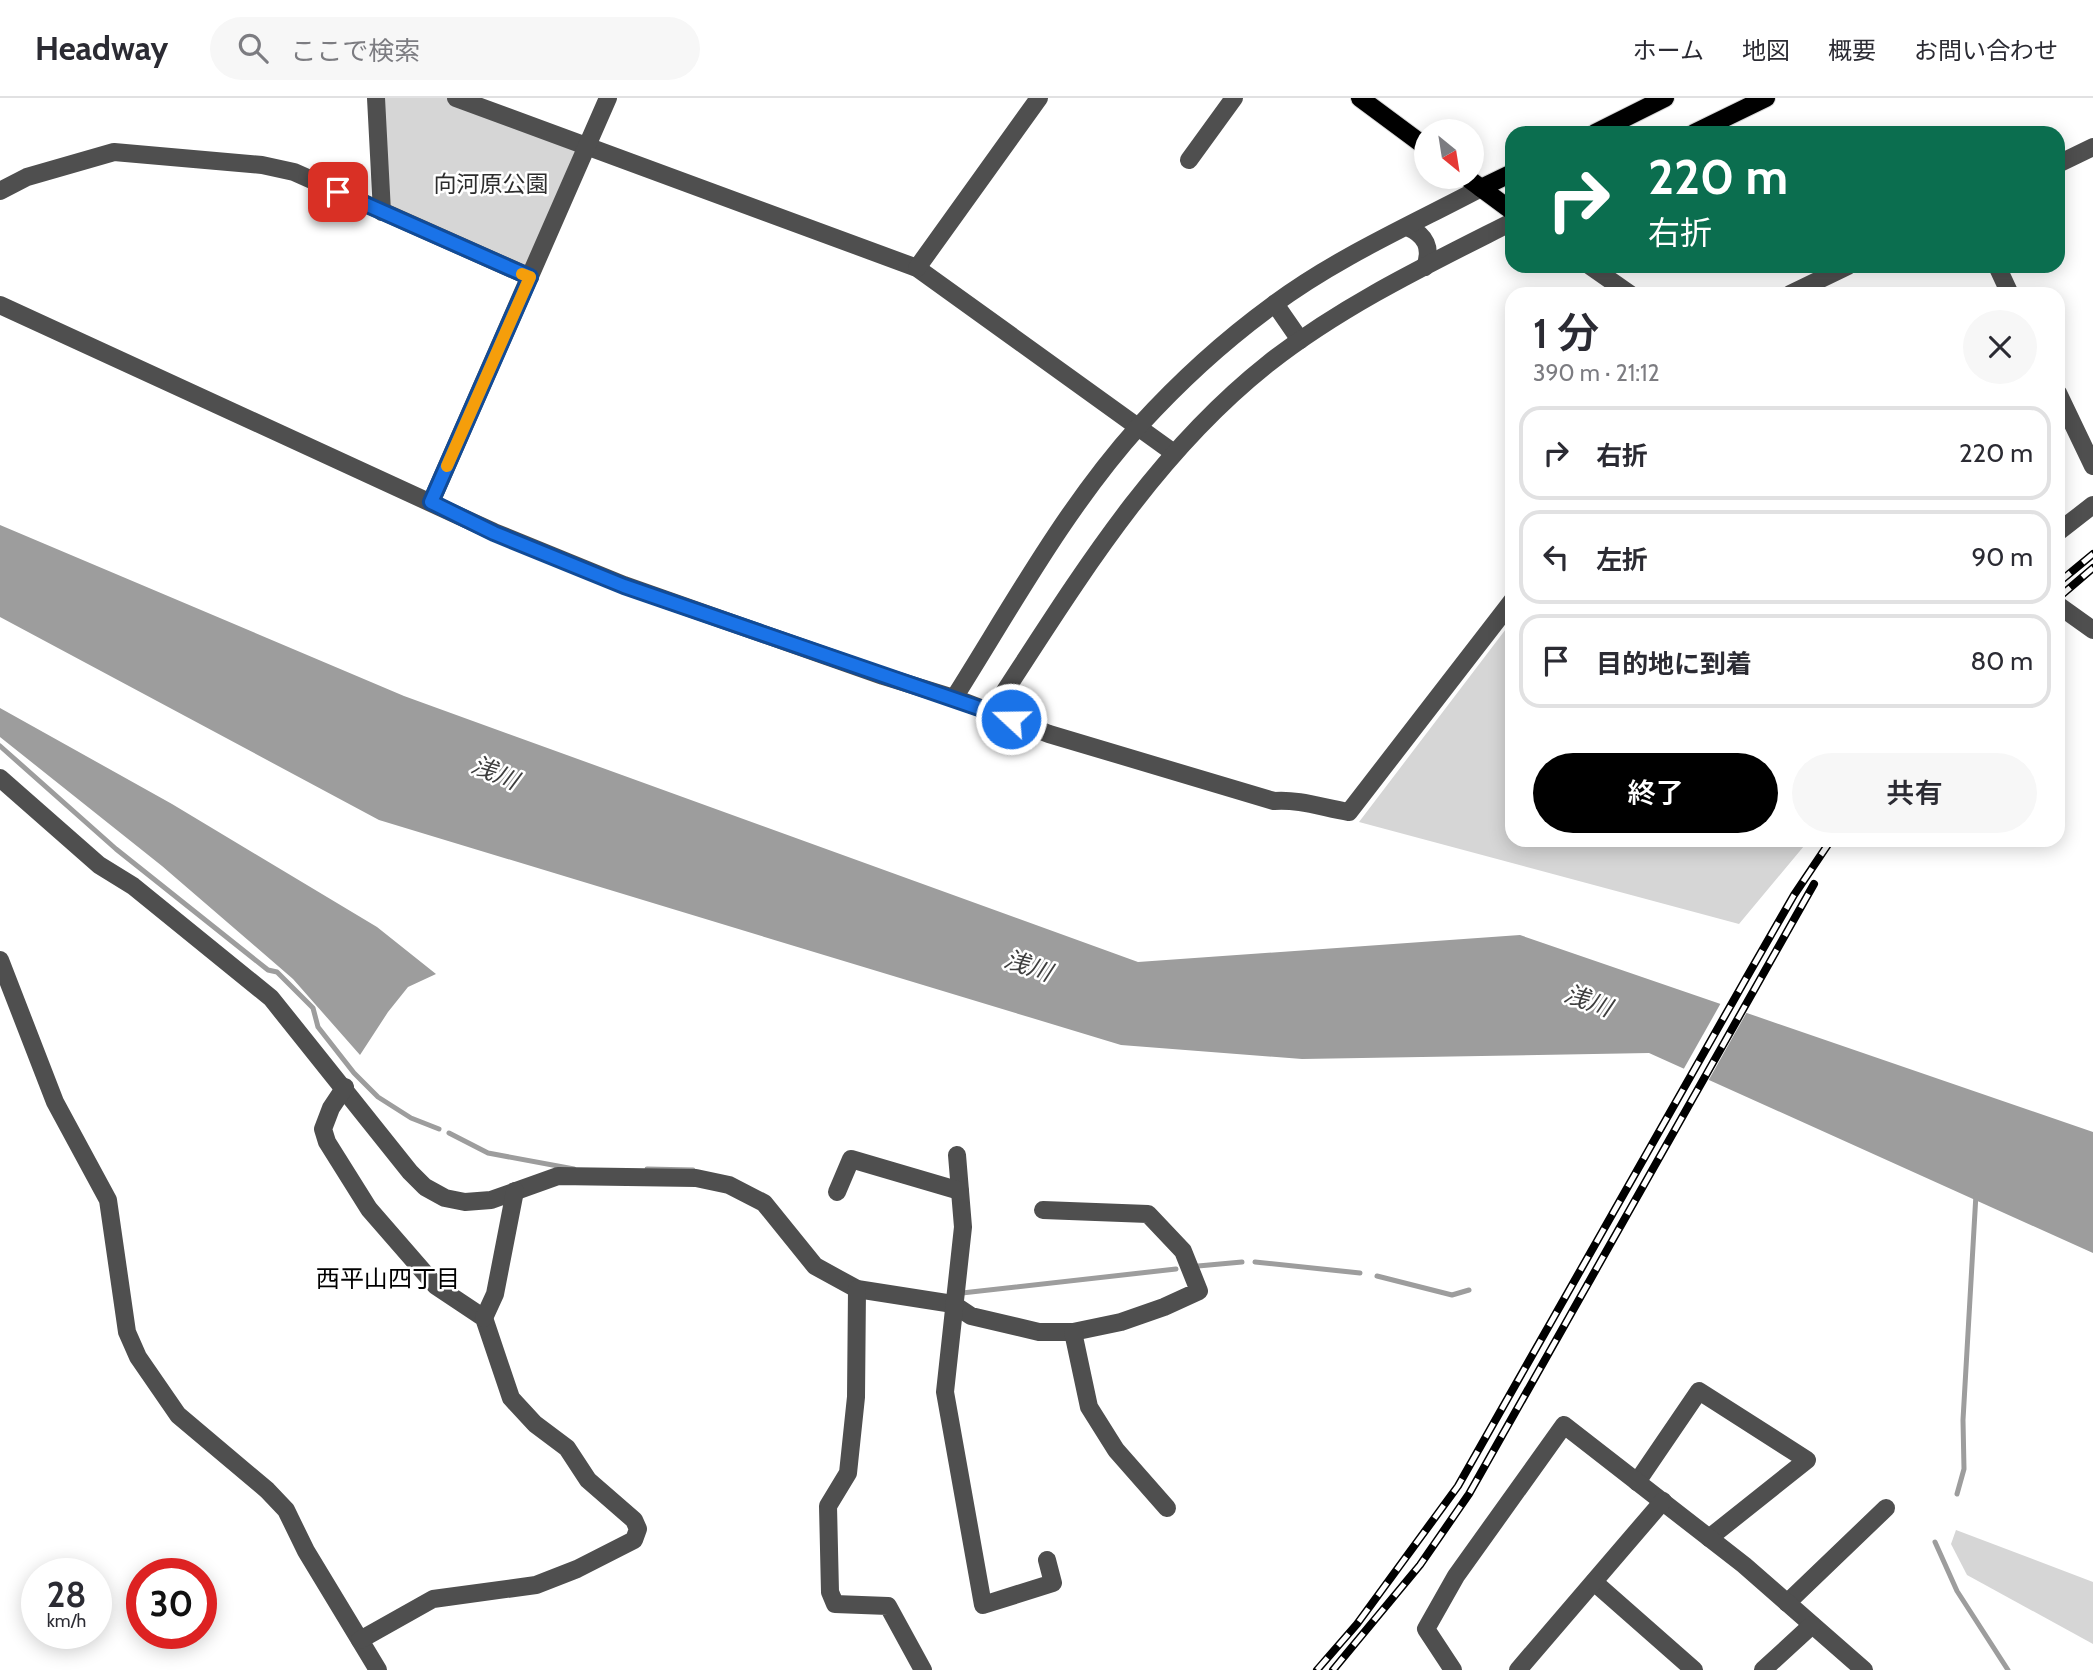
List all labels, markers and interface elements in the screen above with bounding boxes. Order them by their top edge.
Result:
search box [210,17,700,80]
text: Headway [35,28,168,68]
icon: search [234,29,272,67]
text: ここで検索 [290,35,420,67]
text: ホーム [1633,36,1704,65]
text: 地図 [1742,36,1790,65]
text: 概要 [1828,36,1876,65]
text: お問い合わせ [1914,36,2058,65]
north arrow [1414,119,1484,189]
map controls [1414,119,1484,189]
text: 220 m [1648,147,1788,206]
icon: right [1533,154,1624,245]
pin [308,162,368,222]
park label: 向河原公園 [434,170,549,198]
icon: arrive [319,173,357,211]
text: 右折 [1648,213,1712,252]
text: 1 分 [1533,307,1599,359]
button: close [1963,310,2037,384]
text: 390 m · 21:12 [1533,359,1660,387]
icon: right [1537,434,1575,472]
text: 220 m [1959,437,2033,469]
text: 右折 [1596,440,1648,472]
icon: left [1537,538,1575,576]
text: 90 m [1971,541,2033,573]
text: 左折 [1596,544,1648,576]
icon: arrive [1537,642,1575,680]
text: 80 m [1970,645,2033,677]
text: 目的地に到着 [1596,648,1752,680]
position arrow [974,682,1048,756]
water label: 浅川 [467,750,526,796]
button: 終了 [1533,753,1778,833]
button: 共有 [1792,753,2037,833]
water label: 浅川 [1001,944,1058,988]
water label: 浅川 [1561,979,1619,1023]
district label: 西平山四丁目 [316,1264,460,1293]
speed limit sign: 30 [126,1558,217,1649]
text: 28 [47,1573,86,1616]
text: km/h [47,1610,86,1632]

